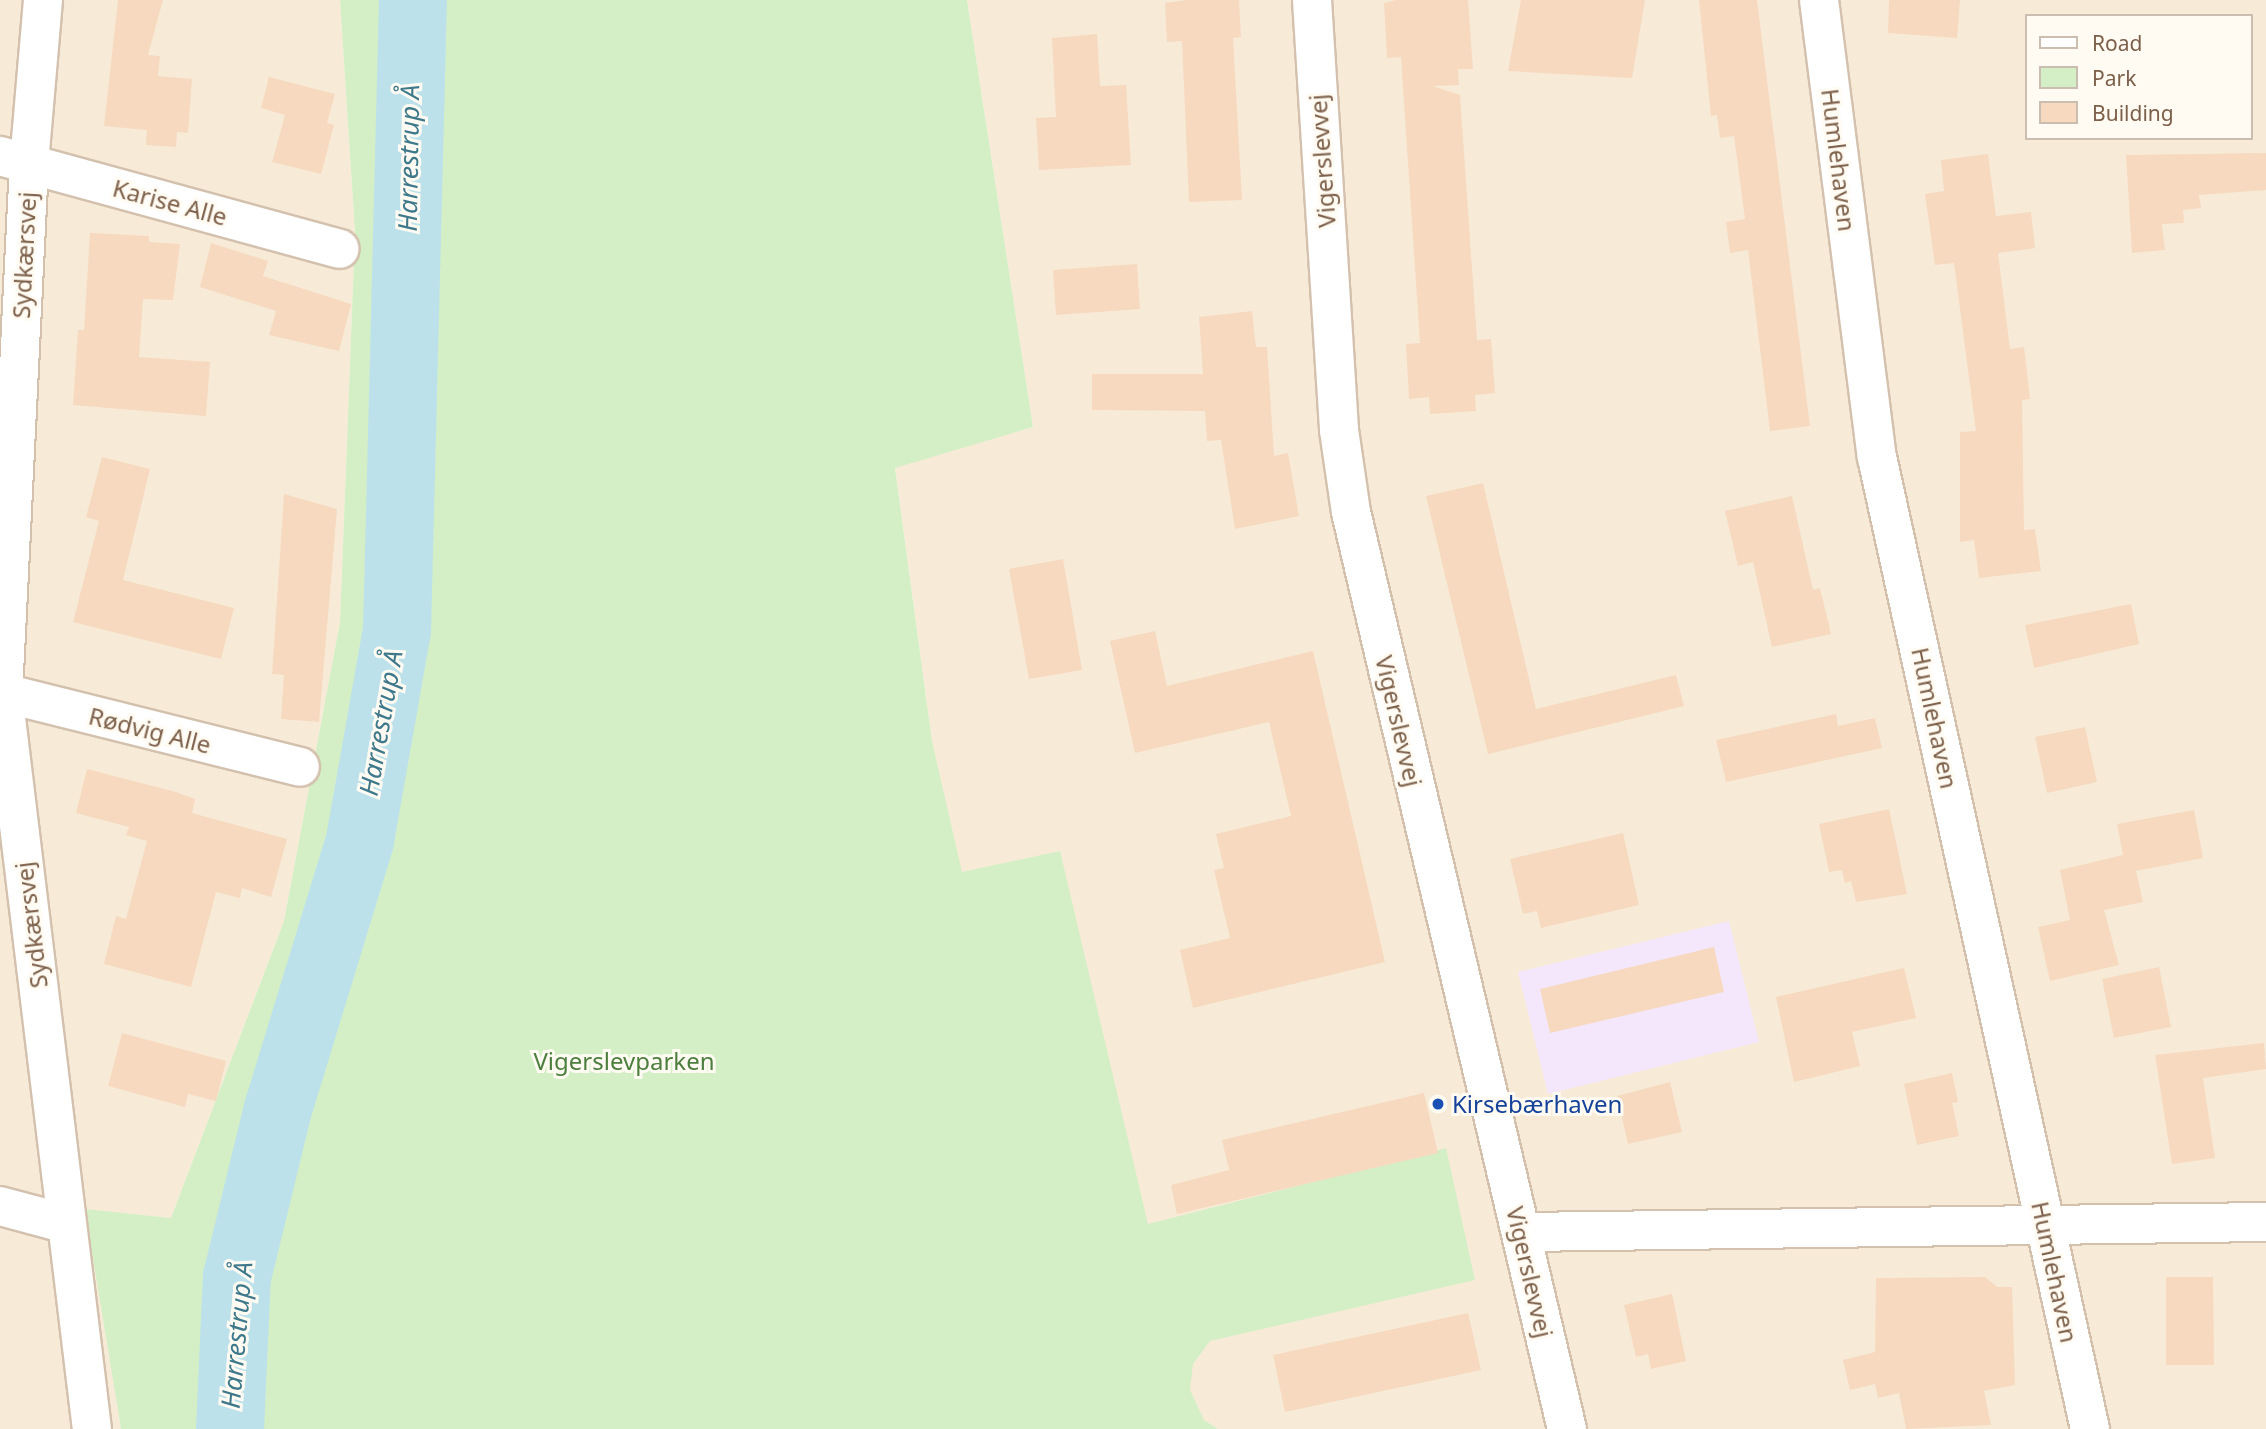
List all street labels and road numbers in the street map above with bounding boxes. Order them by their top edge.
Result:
street label: Humlehaven [1816,87,1862,233]
street label: Vigerslevvej [1303,93,1341,229]
street label: Karise Alle [110,173,230,231]
street label: Sydkærsvej [6,191,42,319]
street label: Humlehaven [1906,645,1964,791]
street label: Vigerslevvej [1370,653,1428,789]
street label: Rødvig Alle [86,701,214,759]
street label: Sydkærsvej [9,860,53,990]
street label: Humlehaven [2026,1199,2084,1345]
street label: Vigerslevvej [1501,1204,1559,1340]

